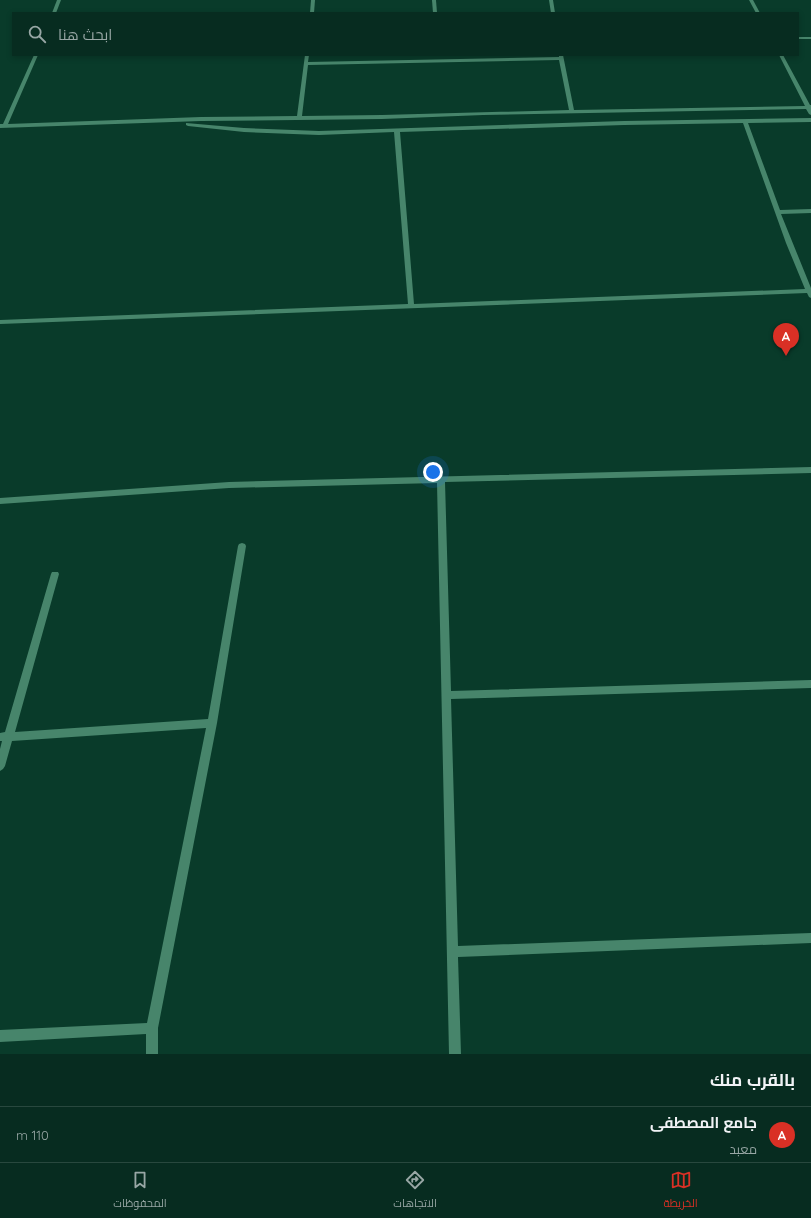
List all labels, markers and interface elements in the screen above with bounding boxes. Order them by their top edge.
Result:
search box [12,12,799,56]
icon: search [26,23,48,45]
text: ابحث هنا [58,25,112,44]
pin: A [773,323,799,356]
your location [423,462,443,482]
text: بالقرب منك [710,1069,795,1090]
text: جامع المصطفى [650,1113,757,1132]
text: 110 m [16,1127,49,1143]
text: A [778,1127,786,1143]
text: معبد [730,1141,757,1157]
tab: المحفوظات [113,1169,167,1213]
tab: الاتجاهات [393,1169,437,1213]
tab: الخريطة [663,1169,698,1213]

